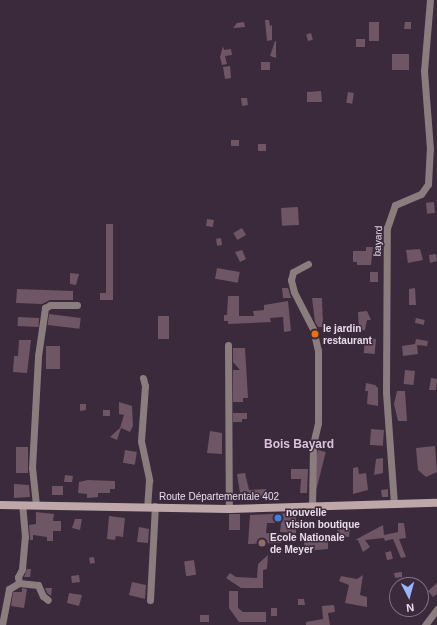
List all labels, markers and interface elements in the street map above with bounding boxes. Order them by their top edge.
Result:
street label: bayard [371,225,385,257]
place label: le jardin restaurant [323,322,372,346]
marker: le jardin restaurant [310,329,320,339]
district label: Bois Bayard [264,438,334,452]
street label: Route Départementale 402 [159,491,279,503]
place label: nouvelle vision boutique [286,506,360,530]
marker: nouvelle vision boutique [273,513,283,523]
place label: Ecole Nationale de Meyer [270,531,344,554]
marker: Ecole Nationale de Meyer [257,538,267,548]
north arrow [389,577,429,617]
text: N [406,602,415,614]

